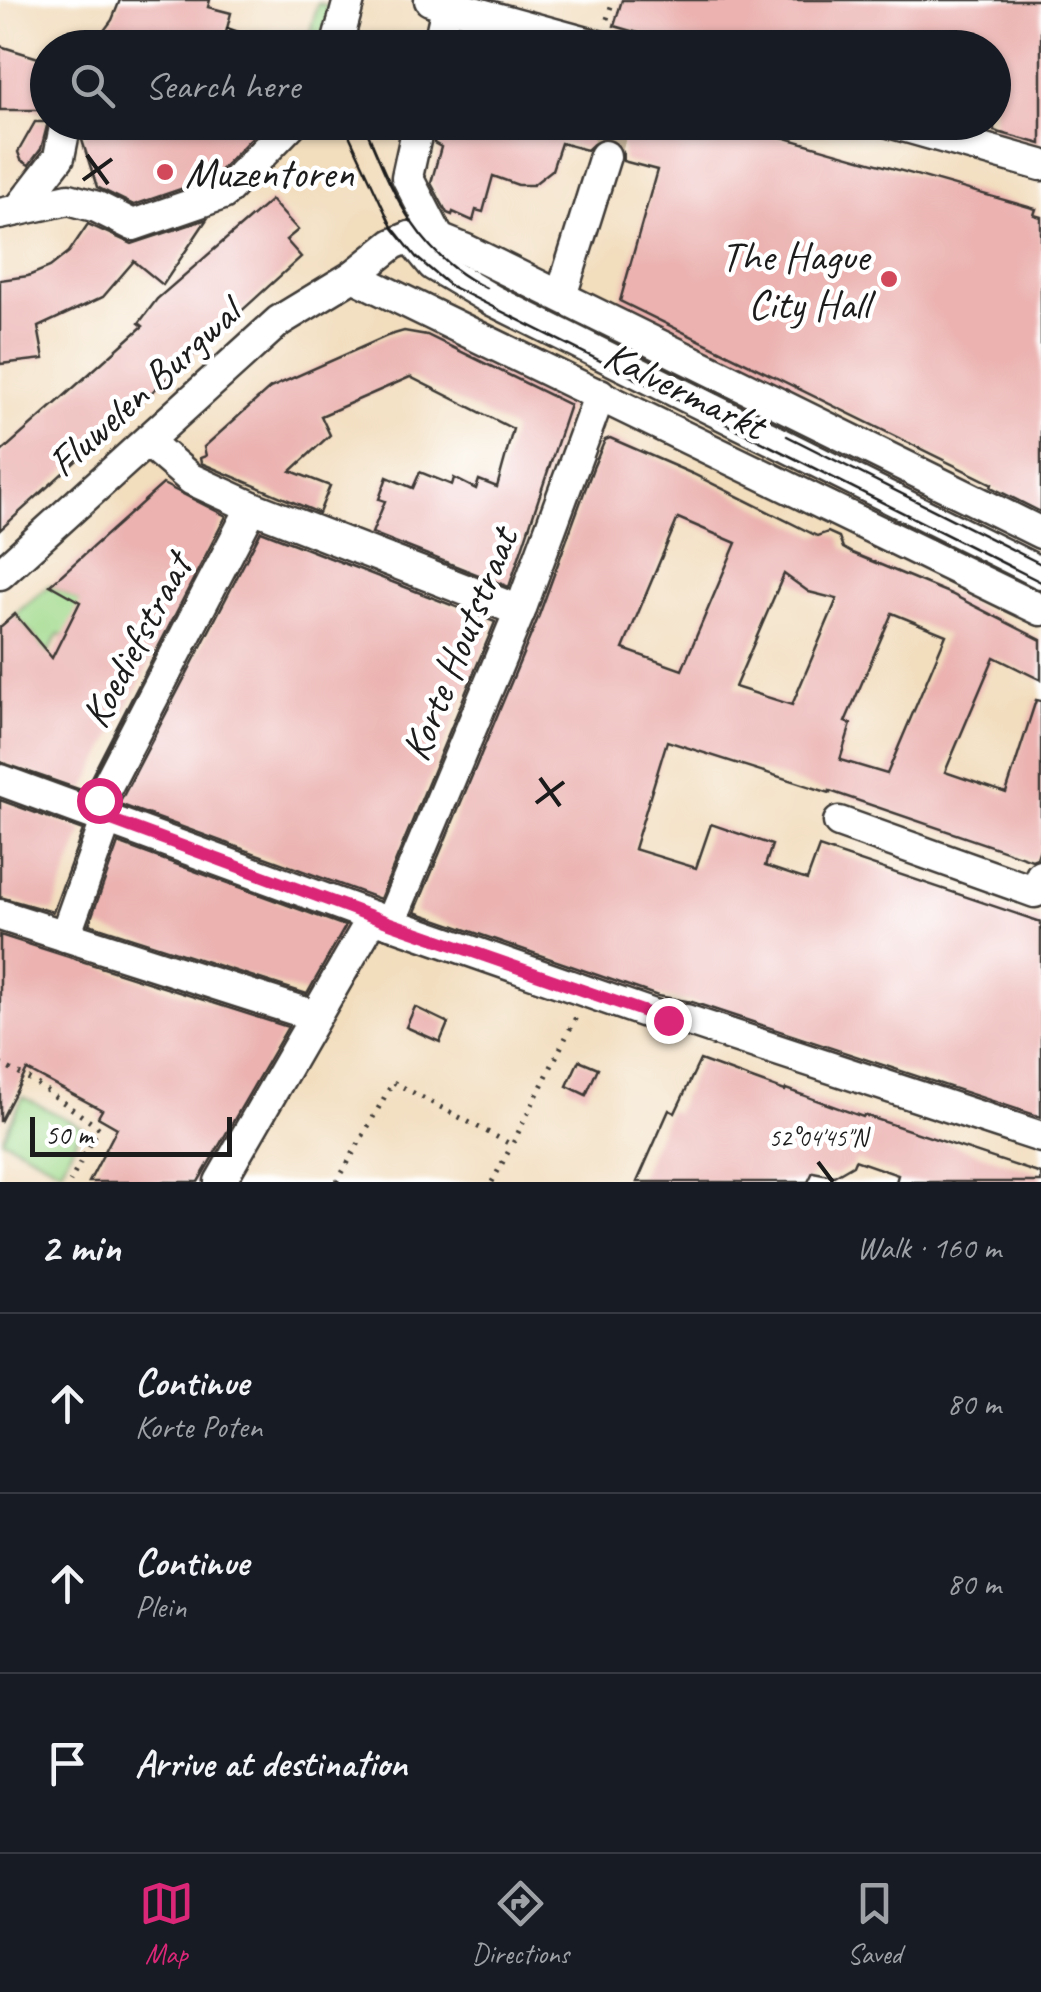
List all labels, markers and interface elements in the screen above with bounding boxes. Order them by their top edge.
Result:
search box [30,30,1011,140]
icon: search [65,58,120,113]
text: Search here [145,62,300,109]
place label: Muzentoren [185,147,355,200]
marker: Muzentoren [154,161,176,183]
place label: The Hague City Hall [721,230,876,331]
marker: The Hague City Hall [878,268,900,290]
street label: Fluwelen Burgwal [37,283,256,488]
street label: Kalvermarkt [595,329,777,454]
street label: Korte Houtstraat [389,517,532,768]
street label: Koediefstraat [69,540,206,737]
route start [77,778,123,824]
route end [646,998,692,1044]
scale bar [30,1112,232,1156]
text: 50 m [45,1117,93,1152]
text: 52°04'45"N [769,1122,871,1154]
text: 2 min [40,1221,120,1274]
text: Walk · 160 m [857,1227,1001,1268]
text: Continue [135,1359,249,1406]
icon: ahead [40,1376,95,1431]
text: 80 m [947,1383,1001,1424]
text: Korte Poten [135,1406,262,1447]
text: Continue [135,1539,249,1586]
icon: ahead [40,1556,95,1611]
text: 80 m [947,1563,1001,1604]
text: Plein [135,1586,186,1627]
icon: arrive [40,1736,95,1791]
text: Arrive at destination [135,1740,407,1787]
tab: Map [139,1876,194,1971]
tab: Directions [472,1876,569,1971]
tab: Saved [847,1876,902,1971]

